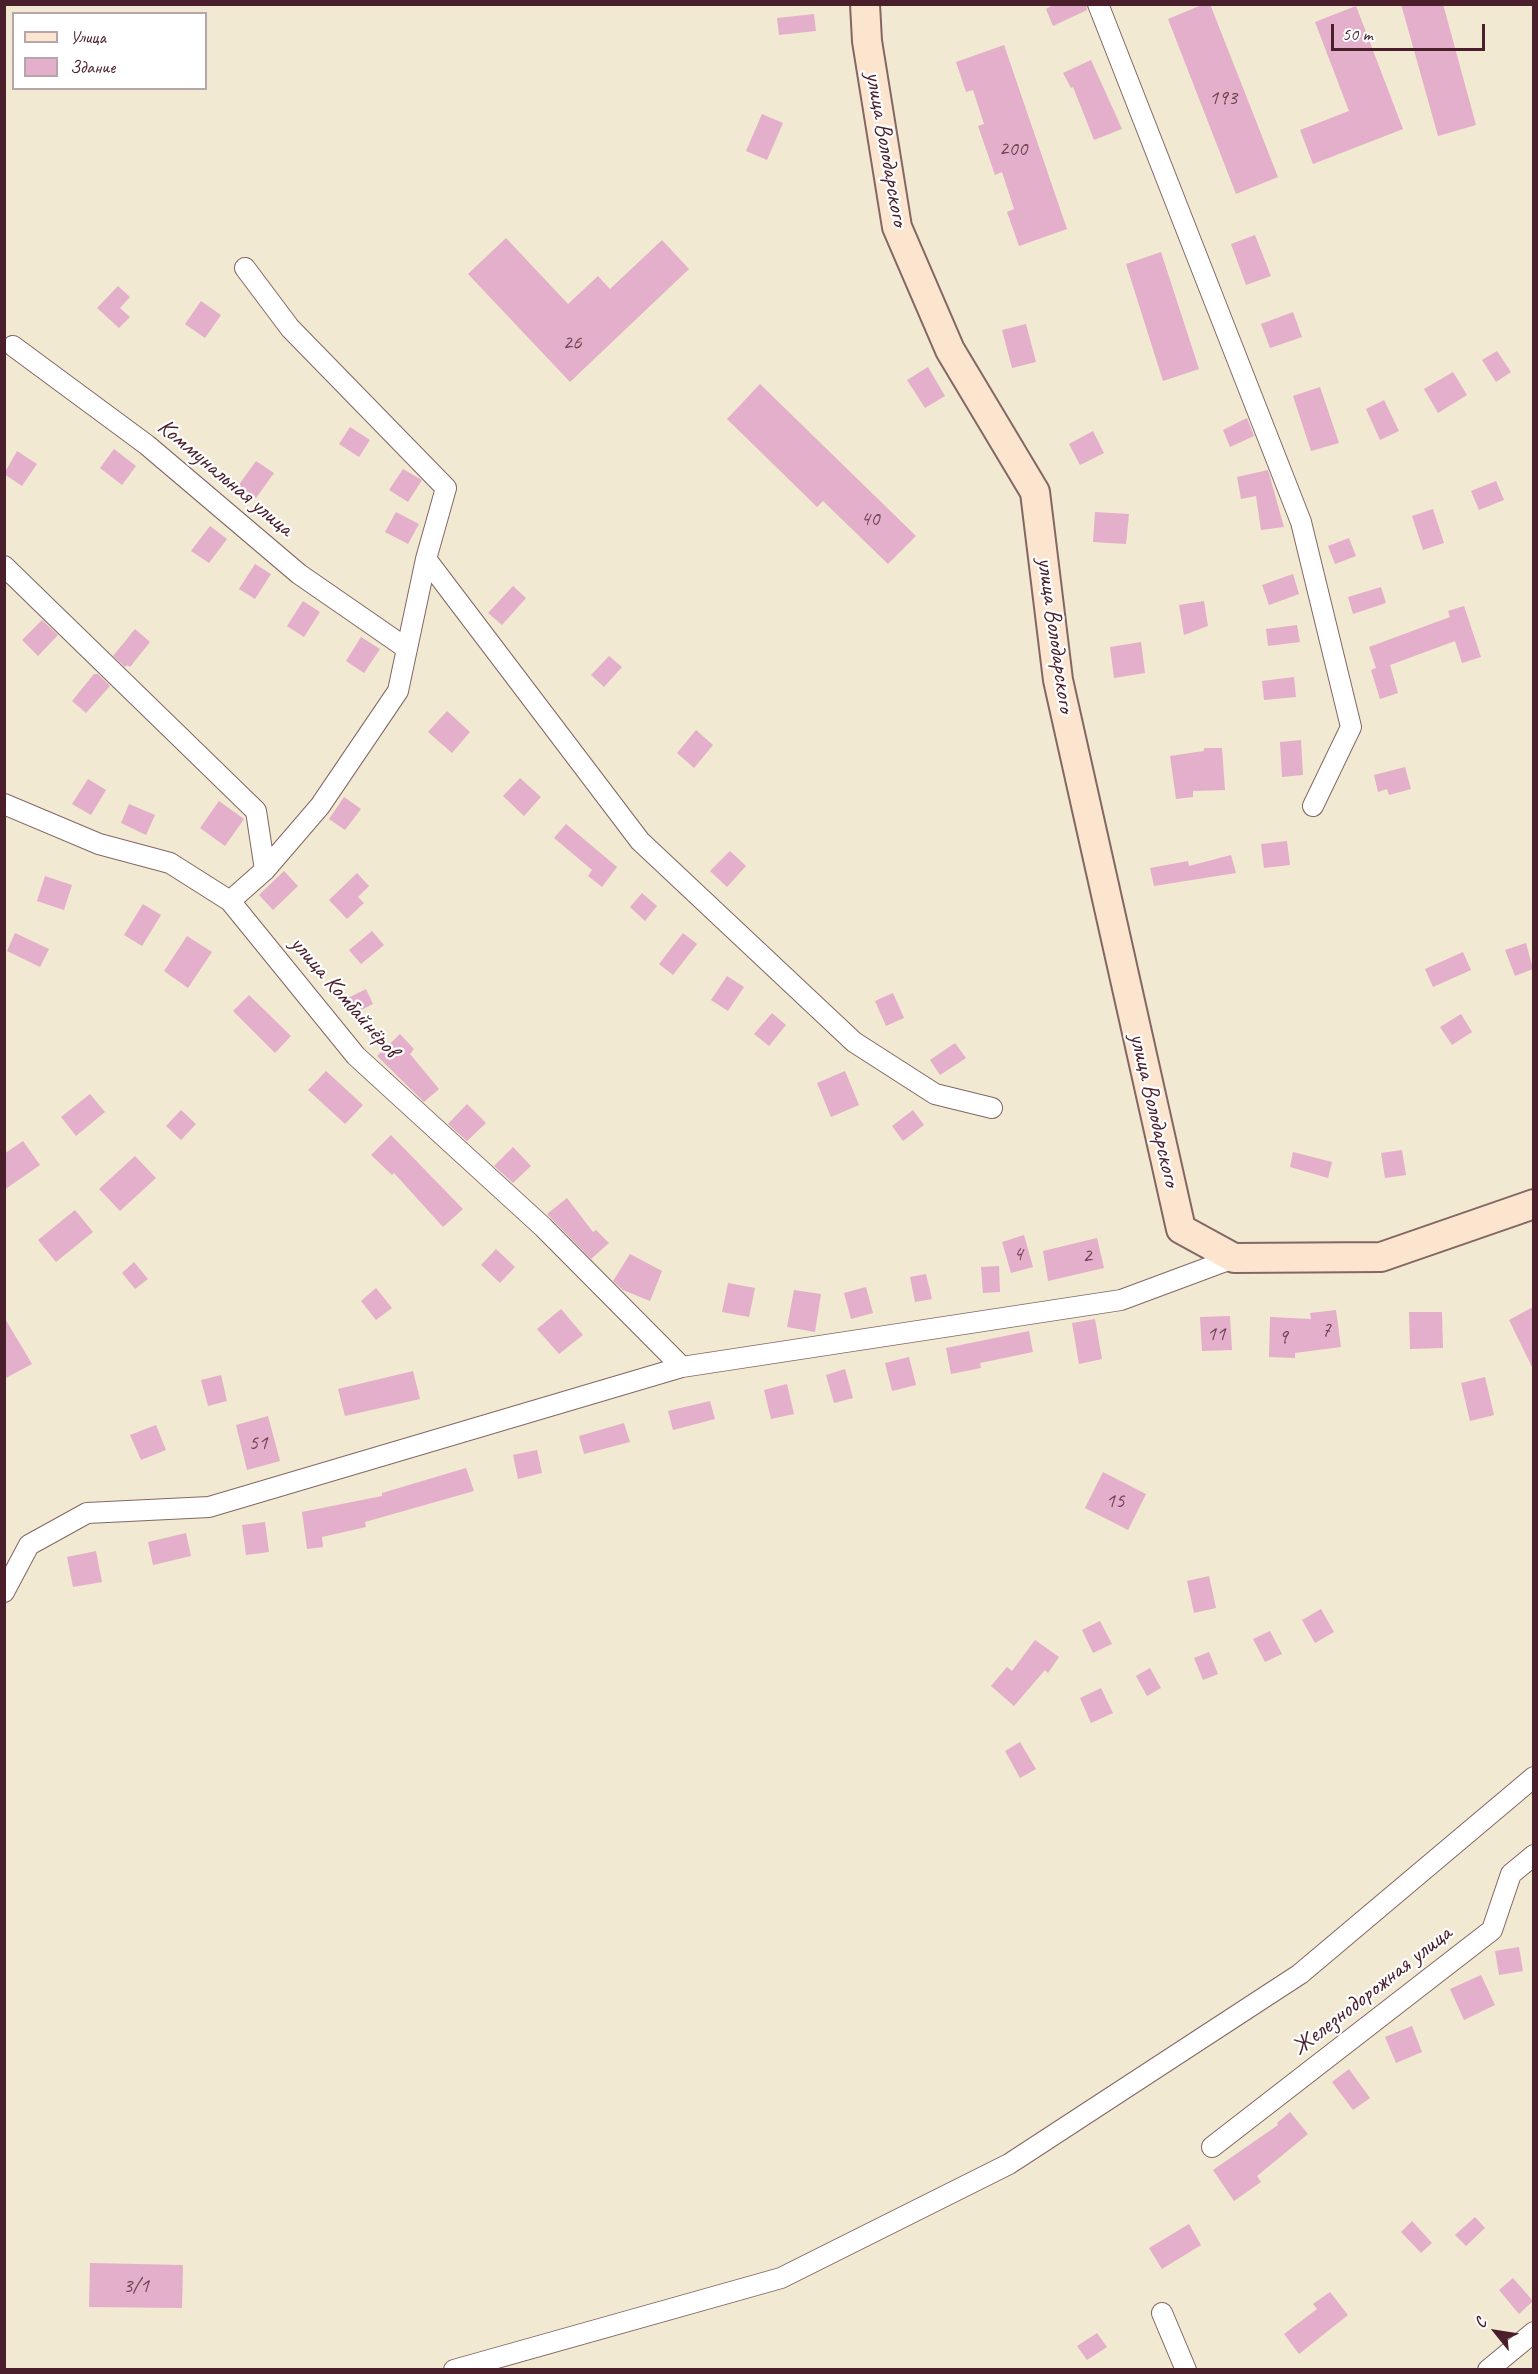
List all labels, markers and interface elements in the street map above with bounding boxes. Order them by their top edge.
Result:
legend [12,12,207,90]
scale bar [1334,12,1488,50]
text: 50 m [1342,23,1373,45]
text: Улица [70,26,106,48]
text: Здание [70,56,115,78]
street label: улица Володарского [858,69,914,229]
house number: 193 [1209,85,1237,111]
house number: 200 [999,136,1027,162]
house number: 26 [563,330,581,356]
street label: Коммунальная улица [151,413,299,543]
house number: 40 [861,506,879,532]
street label: улица Володарского [1030,556,1080,714]
street label: улица Комбайнёров [283,930,405,1064]
street label: улица Володарского [1122,1031,1186,1189]
house number: 4 [1013,1241,1023,1267]
house number: 2 [1082,1243,1092,1269]
house number: 7 [1321,1317,1331,1343]
house number: 11 [1207,1321,1225,1347]
house number: 9 [1278,1324,1288,1350]
house number: 51 [249,1430,267,1456]
house number: 15 [1106,1488,1124,1514]
street label: Железнодорожная улица [1286,1920,1458,2062]
house number: 3/1 [123,2273,149,2299]
north arrow [1466,2302,1526,2362]
text: С [1470,2315,1491,2331]

